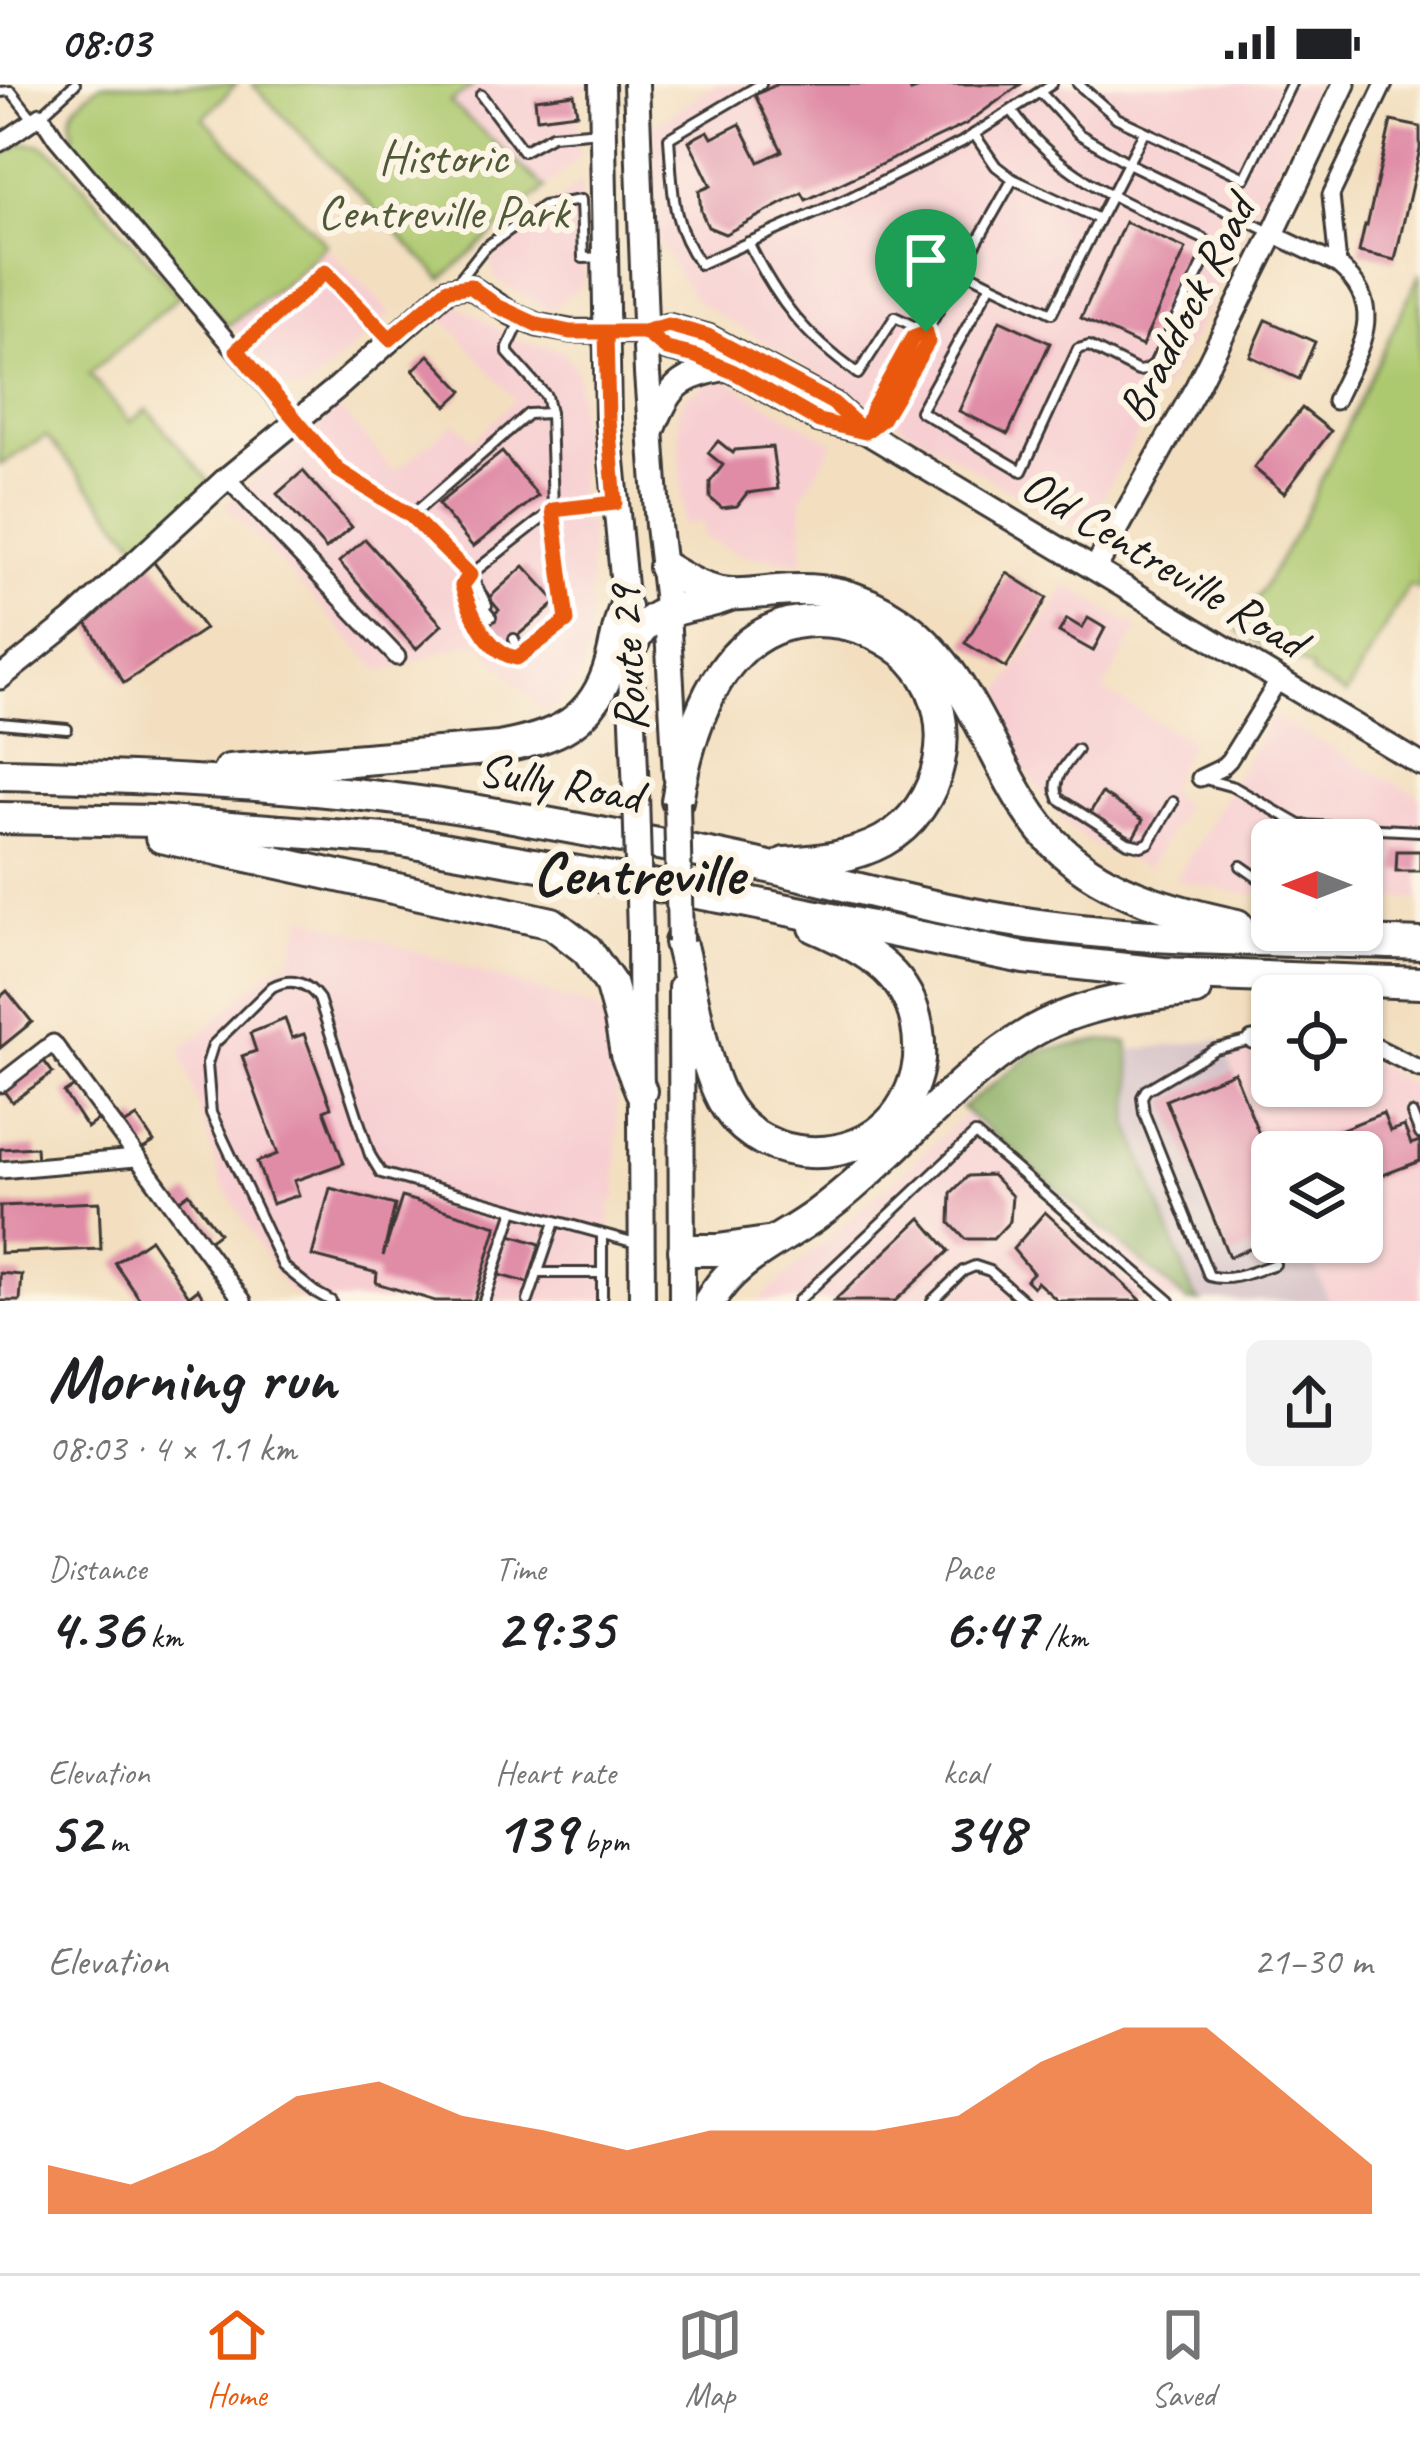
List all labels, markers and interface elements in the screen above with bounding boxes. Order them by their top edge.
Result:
text: 08:03 [60,14,150,71]
park label: Historic Centreville Park [318,127,572,242]
street label: Braddock Road [1103,180,1271,432]
pin [875,209,977,332]
icon: arrive [893,227,959,293]
street label: Old Centreville Road [1011,455,1322,675]
street label: Route 29 [593,581,661,734]
street label: Sully Road [474,738,653,827]
north arrow [1251,819,1383,951]
map controls [1251,819,1383,1263]
district label: Centreville [533,836,748,912]
button: locate [1251,975,1383,1107]
button: layers [1251,1131,1383,1263]
text: Morning run [48,1337,336,1420]
button: share [1246,1340,1372,1466]
text: 08:03 · 4 × 1.1 km [48,1424,296,1473]
text: Distance [48,1548,146,1590]
text: Time [495,1548,546,1590]
text: Pace [943,1548,994,1590]
text: 4.36 [48,1590,142,1666]
text: 29:35 [495,1590,614,1666]
text: 6:47 [943,1590,1037,1666]
text: km [142,1616,182,1658]
text: /km [1037,1616,1088,1658]
text: Elevation [48,1752,150,1794]
text: Heart rate [495,1752,616,1794]
text: kcal [943,1752,986,1794]
text: 52 [48,1794,101,1870]
text: 139 [495,1794,576,1870]
text: 348 [943,1794,1024,1870]
text: m [101,1820,128,1862]
text: bpm [576,1820,629,1862]
text: Elevation [48,1937,168,1986]
text: 21–30 m [1253,1937,1372,1986]
tab: Home [204,2302,270,2416]
tab: Map [677,2302,743,2416]
tab: Saved [1150,2302,1216,2416]

